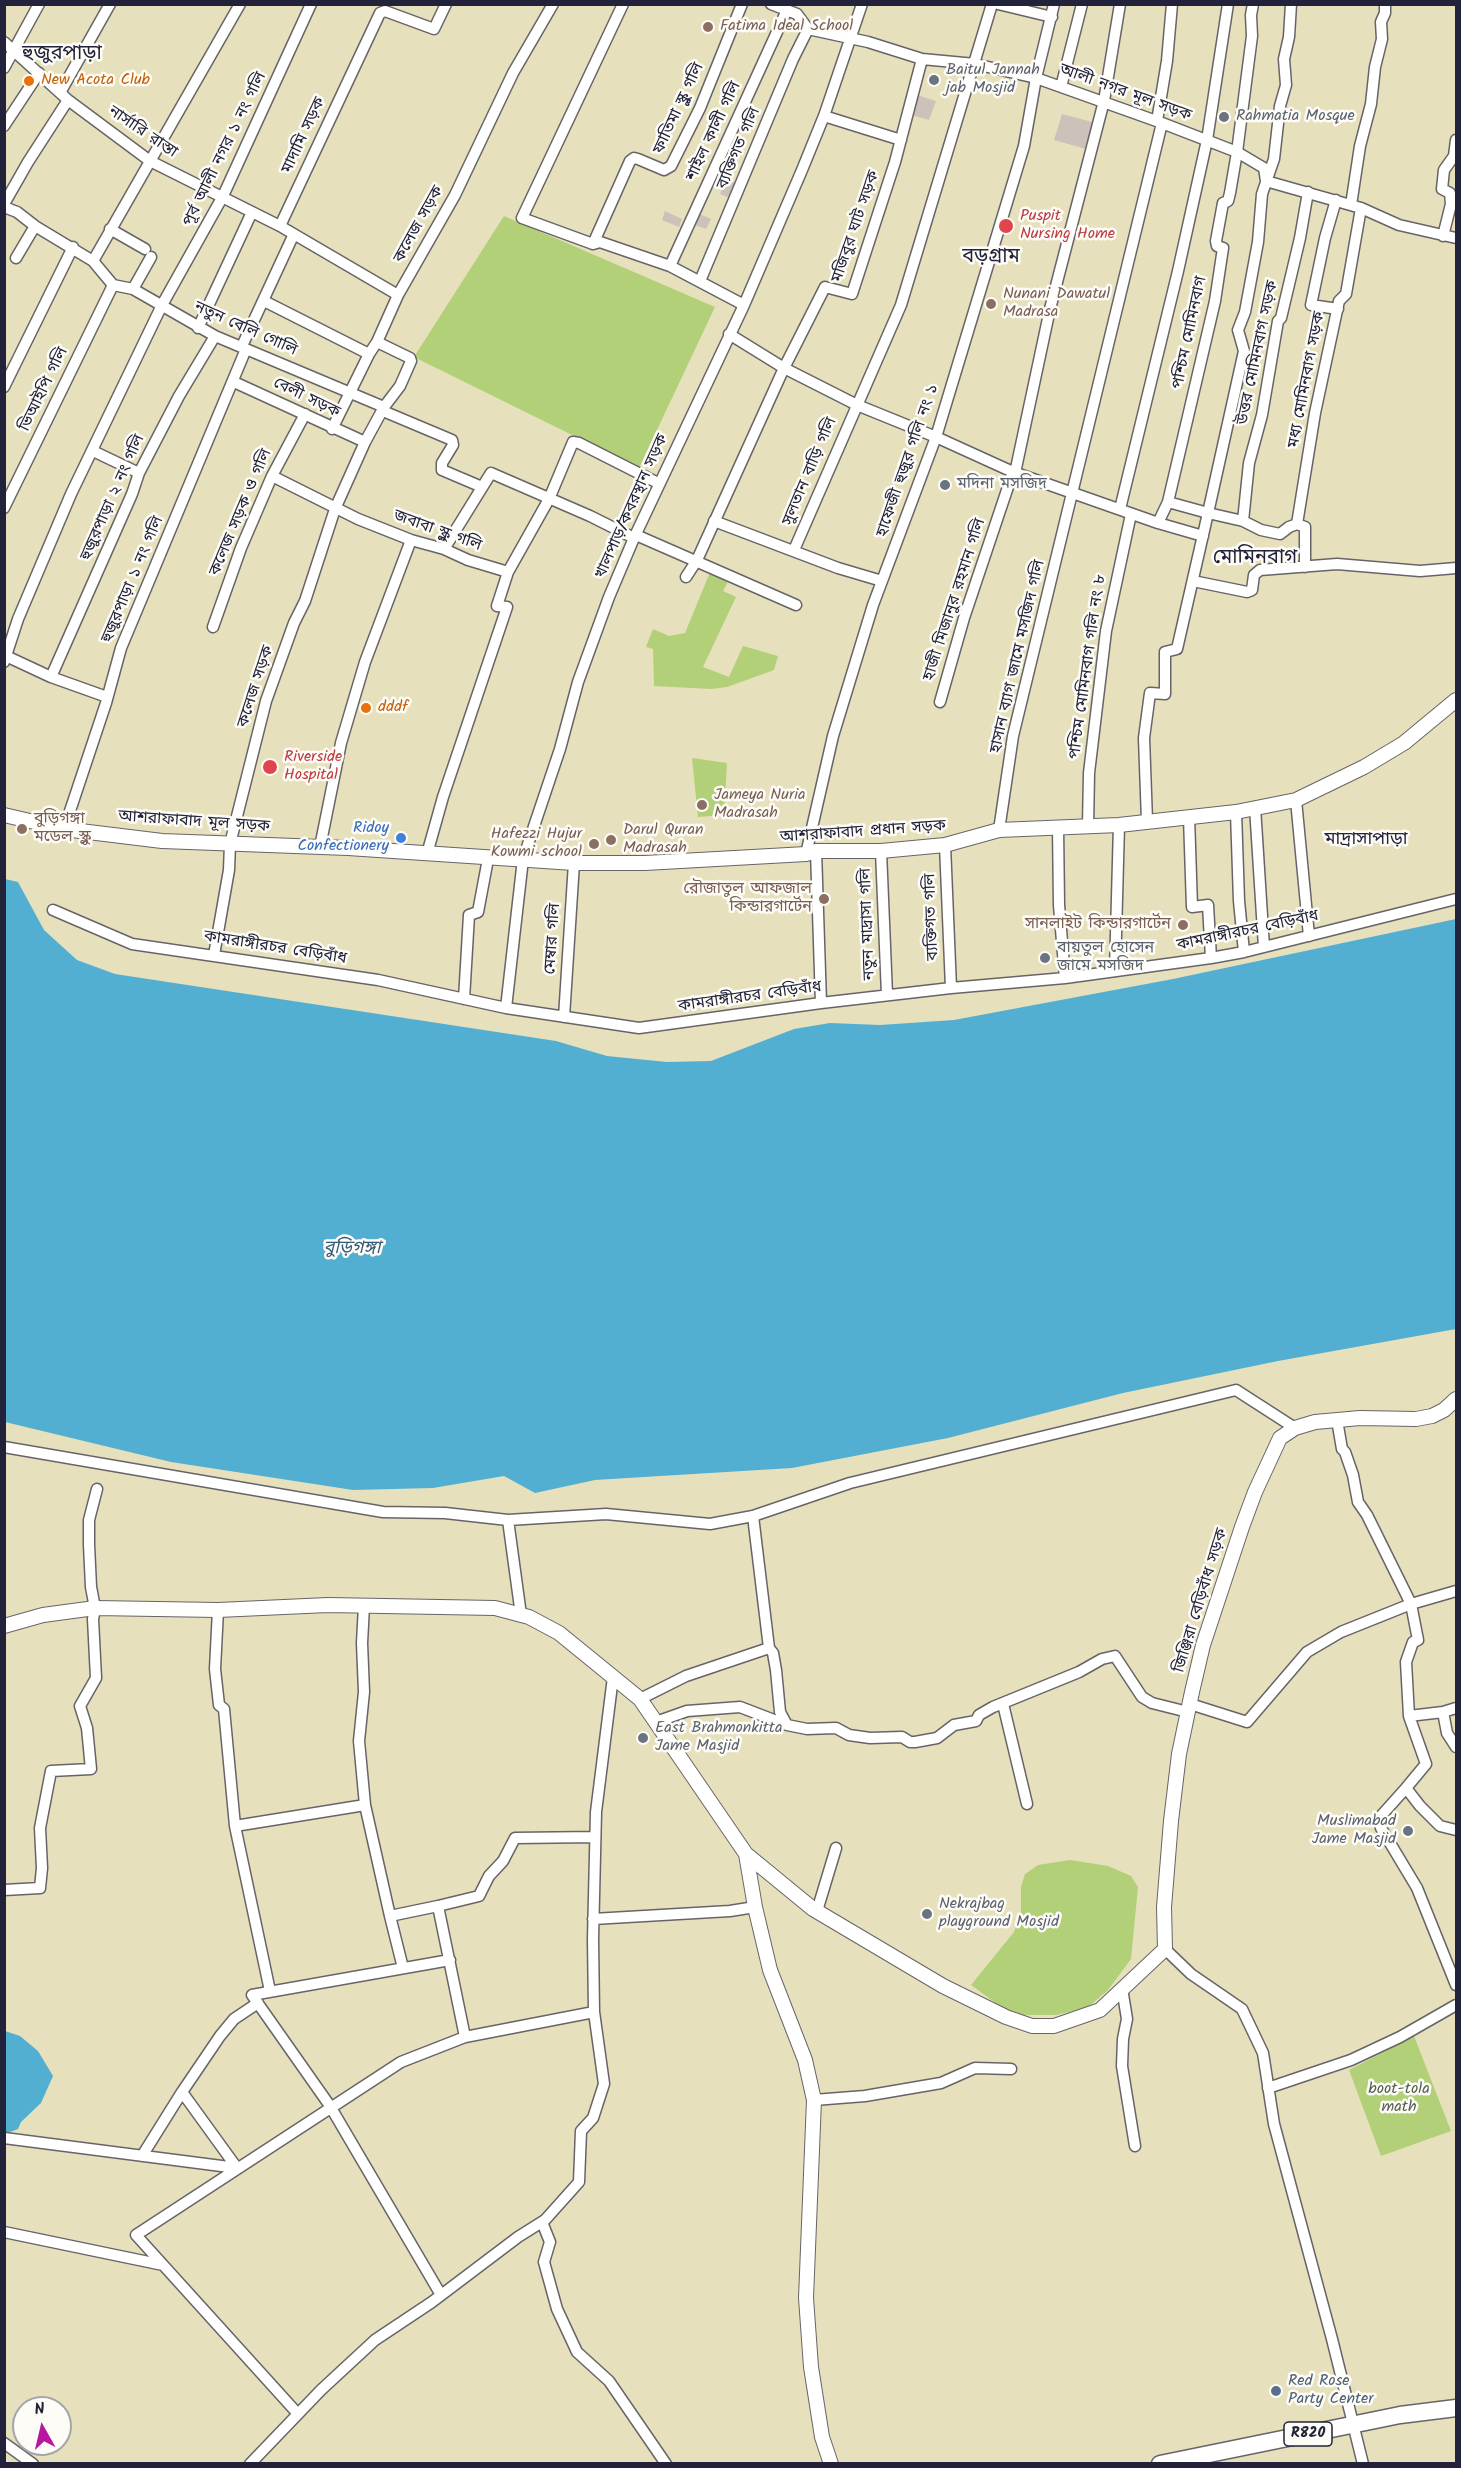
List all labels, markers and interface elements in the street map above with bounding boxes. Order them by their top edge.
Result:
place label: Fatima Ideal School [720,17,853,37]
marker: Fatima Ideal School [701,20,715,34]
district label: হুজুরপাড়া [22,44,102,68]
street label: ফাতিমা স্কুল গলি [651,60,709,158]
place label: Baitul Jannah jab Mosjid [946,61,1040,99]
street label: আলী নগর মূল সড়ক [1056,61,1194,127]
street label: পূর্ব আলী নগর ১ নং গলি [180,70,272,230]
place label: New Acota Club [41,71,150,91]
marker: Baitul Jannah jab Mosjid [927,73,941,87]
marker: New Acota Club [22,74,36,88]
street label: শাইল কালী গলি [684,79,746,185]
street label: মাদামি সড়ক [279,95,331,177]
street label: নার্সারি রাস্তা [104,103,180,163]
street label: ব্যক্তিগত গলি [714,105,766,193]
place label: Rahmatia Mosque [1236,107,1355,127]
marker: Rahmatia Mosque [1217,110,1231,124]
street label: মজিবুর ঘাট সড়ক [829,169,885,285]
street label: কলেজ সড়ক [391,183,449,267]
place label: Puspit Nursing Home [1020,207,1115,245]
marker: Puspit Nursing Home [997,217,1015,235]
district label: বড়গ্রাম [962,247,1020,271]
street label: পশ্চিম মোমিনবাগ [1170,275,1212,391]
street label: উত্তর মোমিনবাগ সড়ক [1234,279,1284,427]
place label: Nunani Dawatul Madrasa [1003,285,1110,323]
marker: Nunani Dawatul Madrasa [984,297,998,311]
street label: নতুন বেলি গোলি [191,299,299,361]
street label: মধ্য মোমিনবাগ সড়ক [1285,310,1331,450]
street label: ভিআইপি গলি [16,345,74,435]
street label: বেলী সড়ক [269,375,343,423]
street label: হাফেজী হুজুর গলি নং ১ [874,382,944,540]
street label: সুলতান বাড়ি গলি [780,415,842,529]
street label: হুজুরপাড়া ২ নং গলি [78,432,150,564]
street label: খালপাড়/কবরস্থান সড়ক [592,432,674,582]
street label: কলেজ সড়ক ও গলি [207,447,277,579]
place label: মদিনা মসজিদ [957,475,1047,495]
marker: মদিনা মসজিদ [938,478,952,492]
street label: জবাবা স্কুল গলি [390,507,484,557]
street label: হুজুরপাড়া ১ নং গলি [99,514,169,646]
street label: হাজী মিজানুর রহমান গলি [921,516,991,684]
district label: মোমিনবাগ [1213,548,1297,572]
street label: হাসান ব্যাগ জামে মসজিদ গলি [987,559,1051,755]
street label: পশ্চিম মোমিনবাগ গলি নং ৮ [1067,573,1111,761]
street label: কলেজ সড়ক [235,644,279,730]
place label: dddf [378,698,408,718]
marker: dddf [359,701,373,715]
place label: Riverside Hospital [284,748,342,786]
marker: Riverside Hospital [261,758,279,776]
place label: Jameya Nuria Madrasah [714,786,805,824]
marker: Jameya Nuria Madrasah [695,798,709,812]
street label: আশরাফাবাদ মূল সড়ক [117,808,271,838]
place label: বুড়িগঙ্গা মডেল স্কুল [34,810,91,848]
street label: আশরাফাবাদ প্রধান সড়ক [779,818,947,848]
place label: Ridoy Confectionery [298,819,389,857]
place label: Darul Quran Madrasah [623,821,703,859]
marker: বুড়িগঙ্গা মডেল স্কুল [15,822,29,836]
place label: Hafezzi Hujur Kowmi school [491,825,582,863]
district label: মাদ্রাসাপাড়া [1324,830,1408,852]
marker: Ridoy Confectionery [394,831,408,845]
marker: Darul Quran Madrasah [604,833,618,847]
marker: Hafezzi Hujur Kowmi school [587,837,601,851]
street label: নতুন মাদ্রাসা গলি [857,868,881,980]
street label: ব্যক্তিগত গলি [922,873,944,961]
place label: রৌজাতুল আফজাল কিন্ডারগার্টেন [683,880,812,918]
marker: রৌজাতুল আফজাল কিন্ডারগার্টেন [817,892,831,906]
street label: মেম্বার গলি [542,903,566,975]
street label: কামরাঙ্গীরচর বেড়িবাঁধ [1175,908,1321,956]
place label: সানলাইট কিন্ডারগার্টেন [1025,915,1171,935]
marker: সানলাইট কিন্ডারগার্টেন [1176,918,1190,932]
street label: কামরাঙ্গীরচর বেড়িবাঁধ [202,928,348,970]
place label: বায়তুল হোসেন জামে মসজিদ [1057,939,1154,977]
marker: বায়তুল হোসেন জামে মসজিদ [1038,951,1052,965]
street label: কামরাঙ্গীরচর বেড়িবাঁধ [677,978,823,1018]
water label: বুড়িগঙ্গা [323,1239,381,1261]
street label: জিঞ্জিরা বেড়িবাঁধ সড়ক [1171,1527,1233,1675]
place label: East Brahmonkitta Jame Masjid [655,1719,783,1757]
marker: East Brahmonkitta Jame Masjid [636,1731,650,1745]
place label: Muslimabad Jame Masjid [1312,1812,1396,1850]
marker: Muslimabad Jame Masjid [1401,1824,1415,1838]
place label: Nekrajbag playground Mosjid [939,1895,1059,1933]
marker: Nekrajbag playground Mosjid [920,1907,934,1921]
park label: boot-tola math [1368,2080,1430,2118]
place label: Red Rose Party Center [1288,2372,1374,2410]
marker: Red Rose Party Center [1269,2384,1283,2398]
north arrow [12,2396,72,2456]
text: N [33,2397,46,2423]
road number: R820 [1284,2422,1332,2446]

